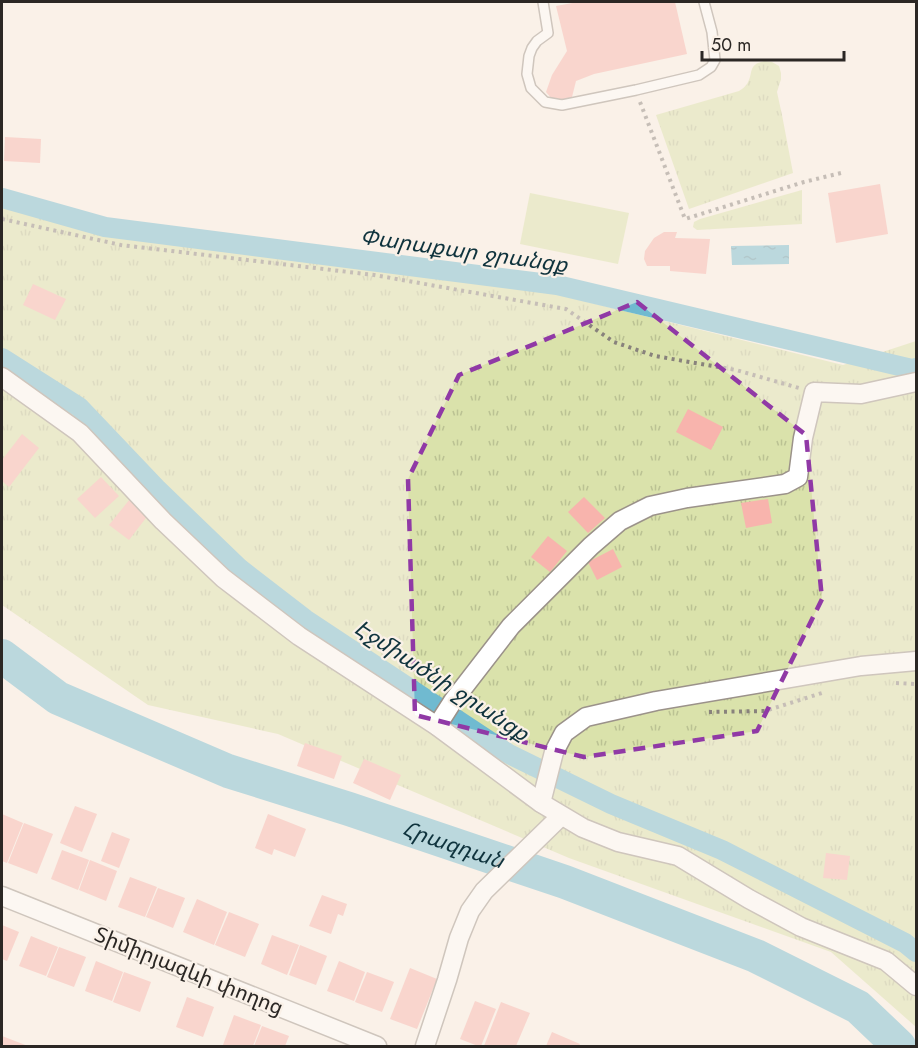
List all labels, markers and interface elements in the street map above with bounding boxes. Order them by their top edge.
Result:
scale bar [702,24,844,62]
text: 50 m [711,32,751,58]
water label: Փարաքար ջրանցք [358,220,570,280]
water label: Էջմիածնի ջրանցք [348,611,536,749]
water label: Հրազդան [398,812,509,877]
street label: Տիմիրյազևի փողոց [90,919,288,1023]

